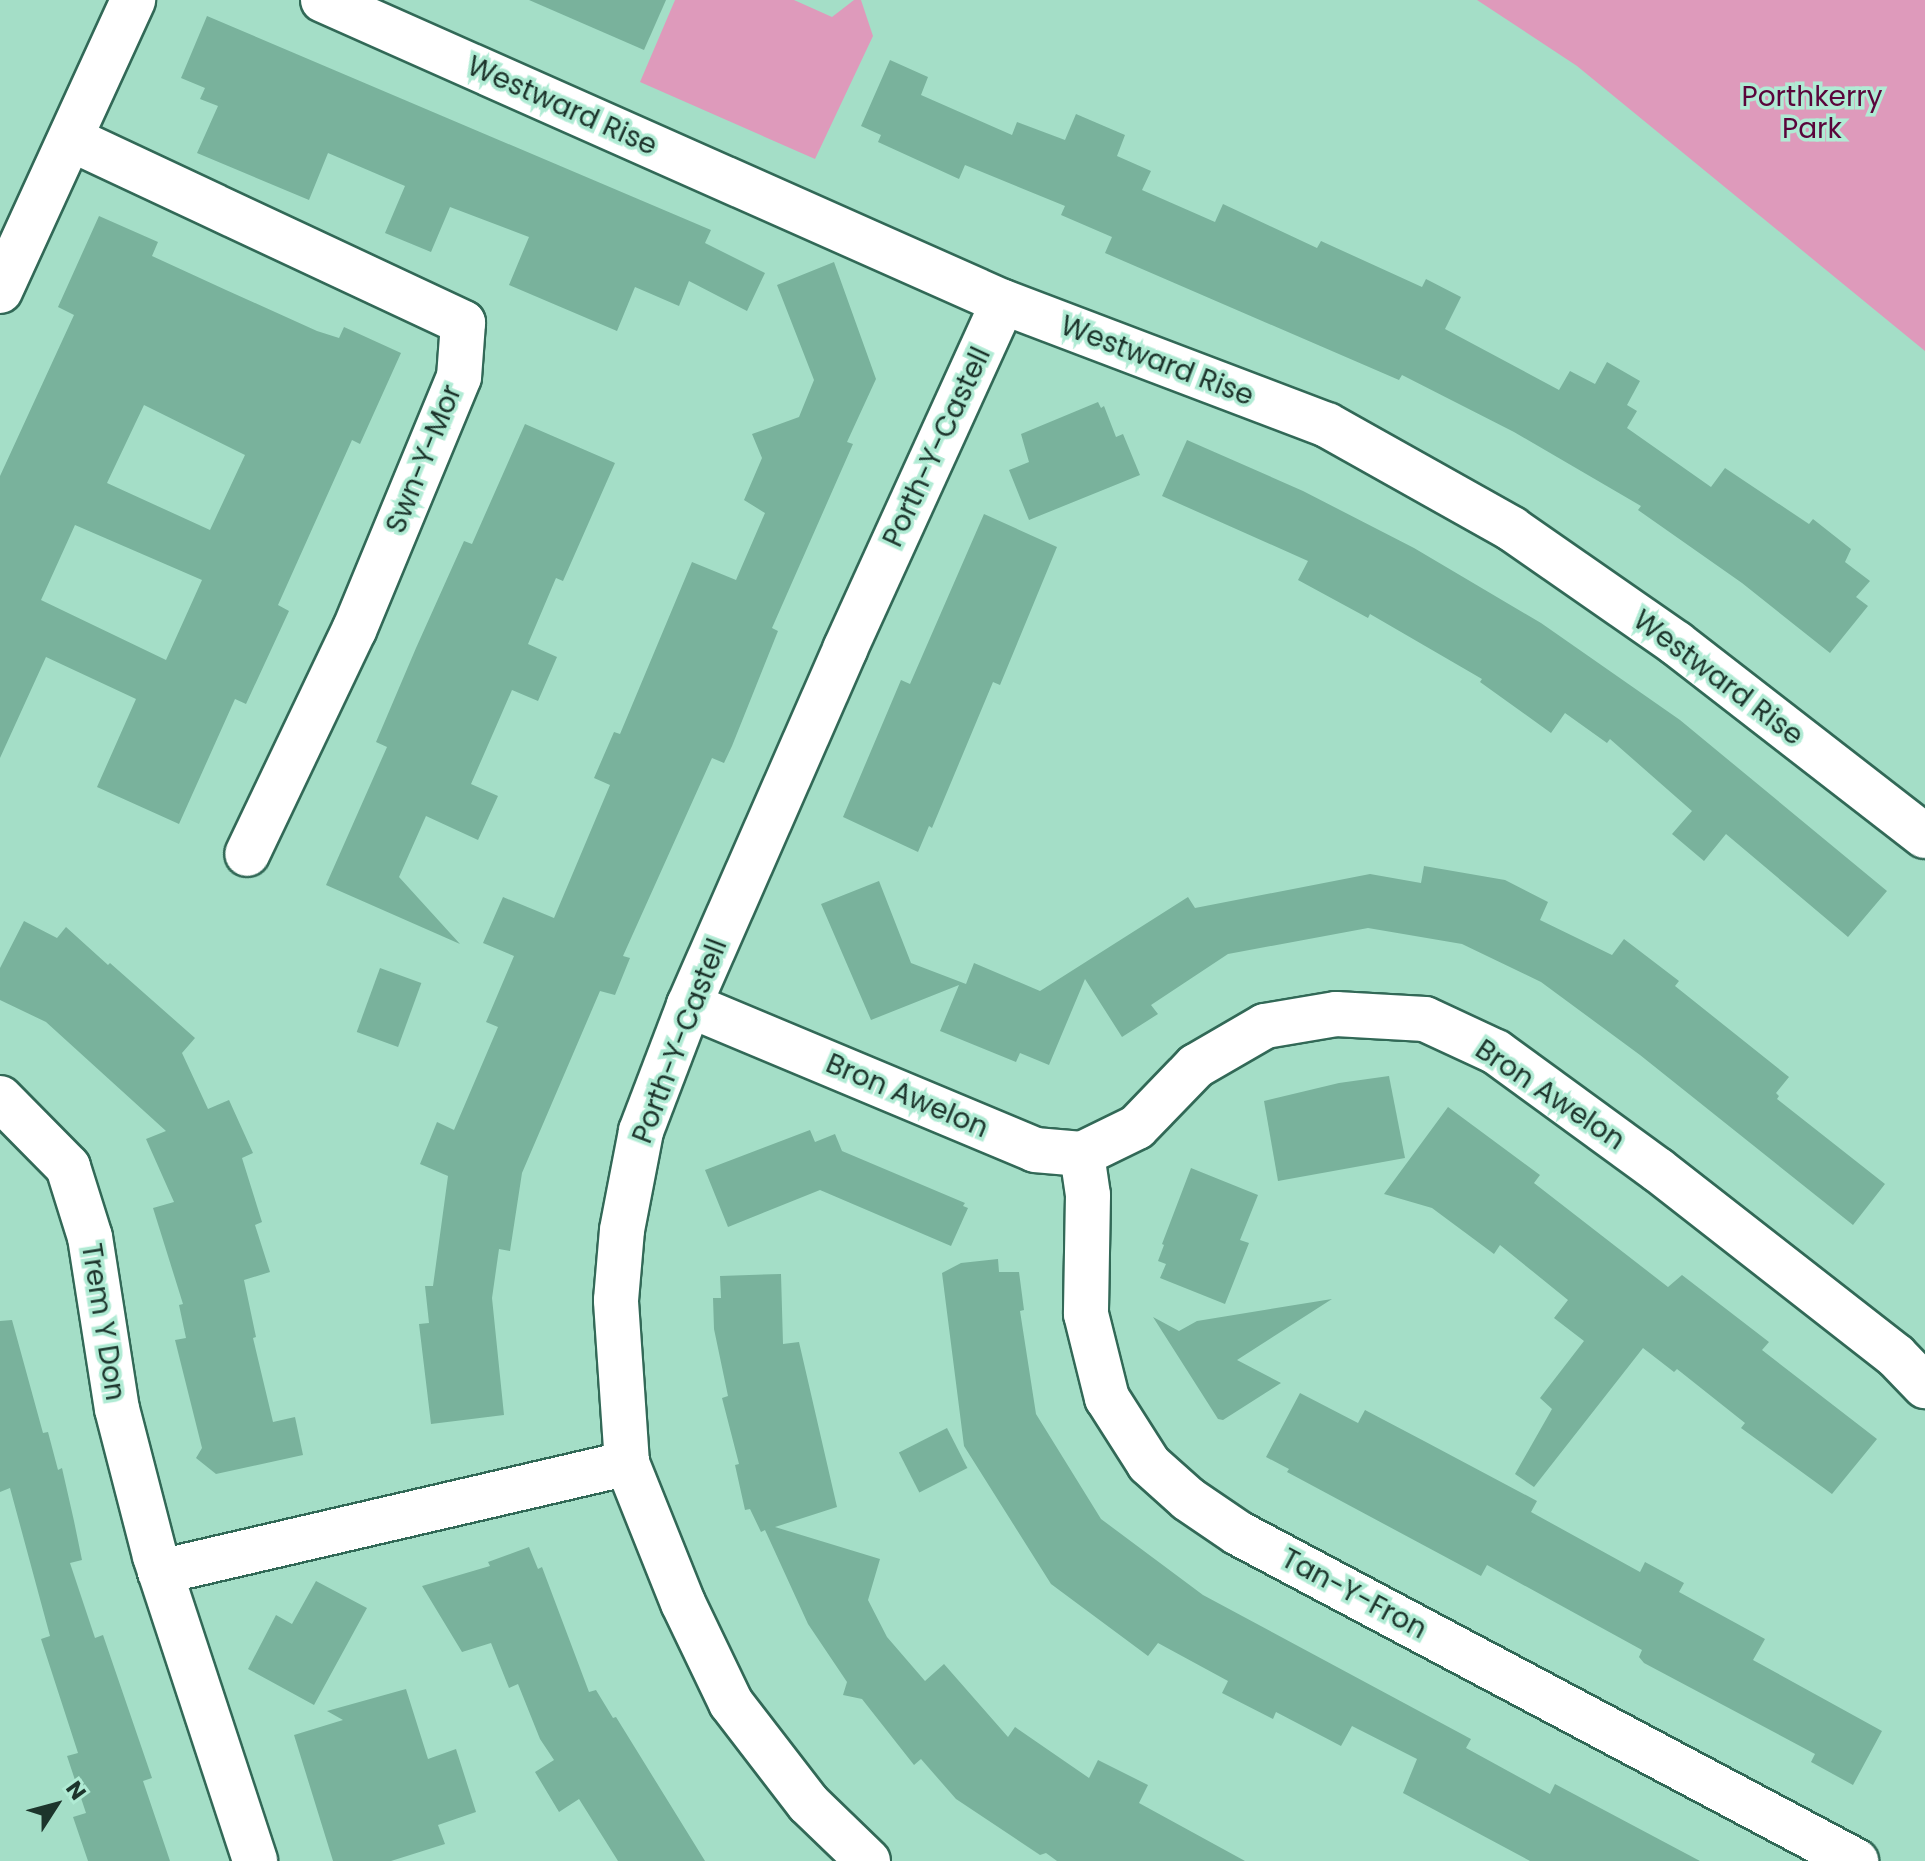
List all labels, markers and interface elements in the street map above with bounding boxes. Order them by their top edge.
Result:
street label: Westward Rise [462,49,662,163]
park label: Porthkerry Park [1741,80,1883,146]
street label: Westward Rise [1056,309,1258,413]
street label: Porth-Y-Castell [876,342,998,552]
street label: Swn-Y-Mor [379,380,469,538]
street label: Westward Rise [1626,603,1810,753]
street label: Porth-Y-Castell [626,934,734,1148]
street label: Bron Awelon [1469,1033,1631,1157]
street label: Bron Awelon [821,1047,993,1145]
street label: Trem Y Don [74,1241,132,1403]
street label: Tan-Y-Fron [1276,1542,1432,1646]
north arrow [16,1765,96,1845]
text: N [58,1775,93,1806]

